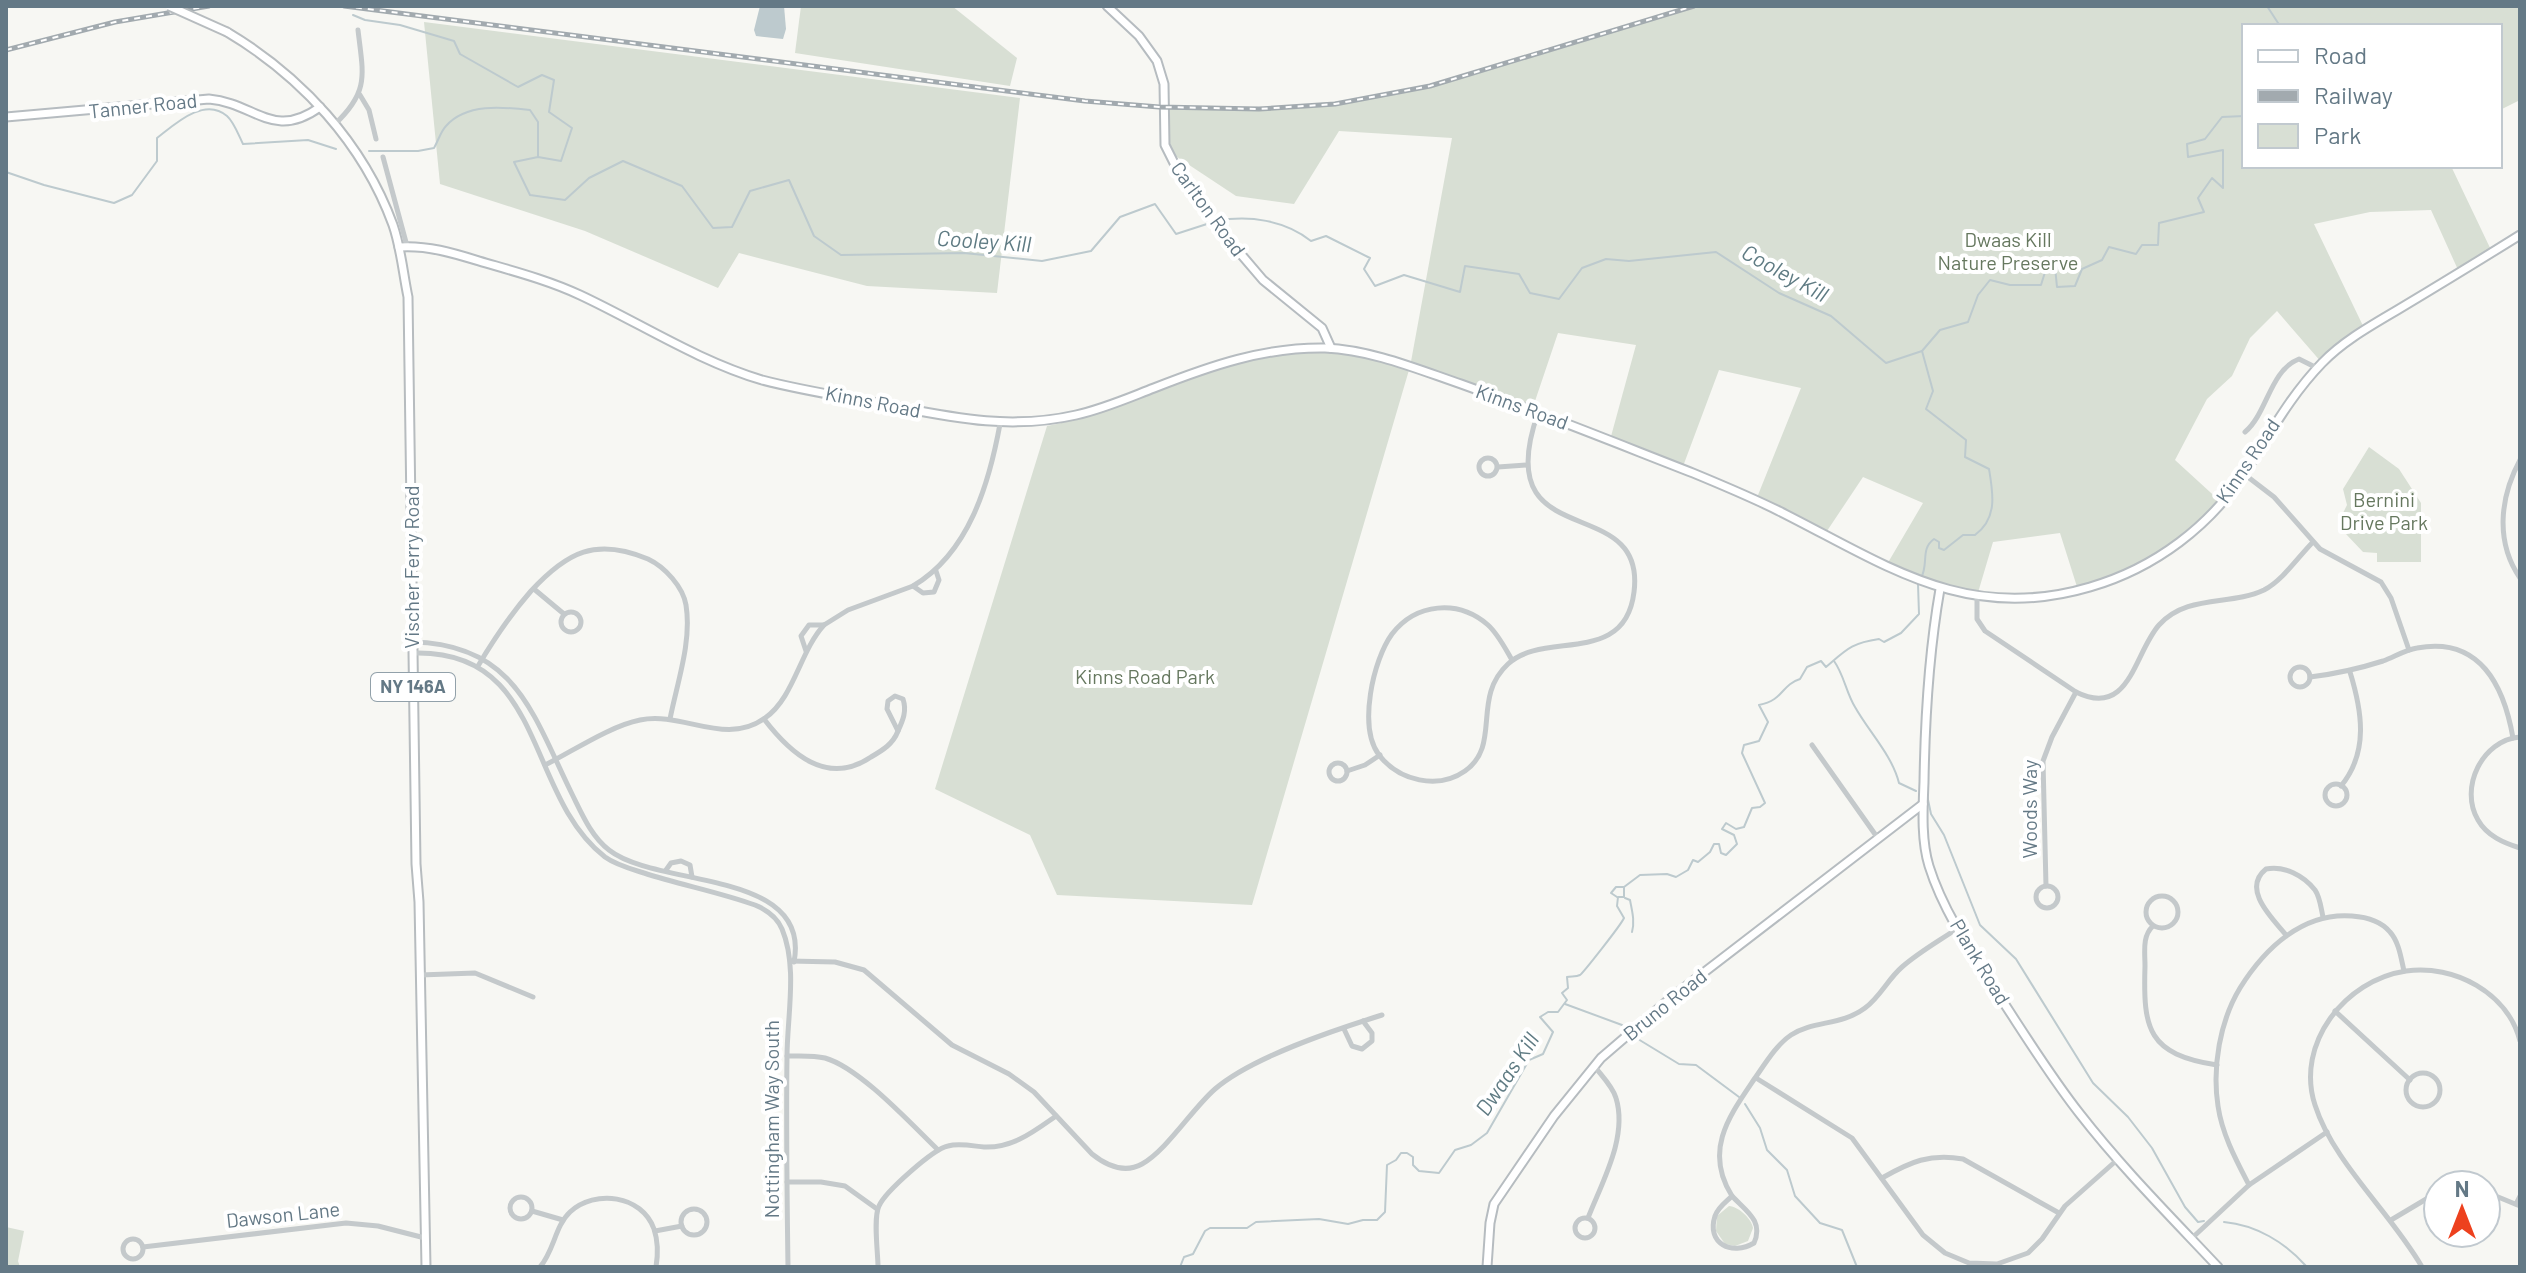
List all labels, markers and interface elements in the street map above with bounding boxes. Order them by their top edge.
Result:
legend [2242,24,2502,168]
text: Road [2314,40,2367,69]
text: Railway [2314,80,2393,109]
street label: Tanner Road [87,87,198,123]
text: Park [2314,120,2361,149]
street label: Carlton Road [1166,156,1251,260]
water label: Cooley Kill [936,224,1032,256]
park label: Dwaas Kill Nature Preserve [1938,227,2078,274]
water label: Cooley Kill [1738,238,1833,306]
street label: Kinns Road [1473,378,1572,434]
street label: Kinns Road [823,380,923,422]
street label: Kinns Road [2210,414,2284,507]
street label: Vischer Ferry Road [399,485,423,649]
park label: Bernini Drive Park [2340,487,2428,534]
park label: Kinns Road Park [1075,664,1215,688]
road number: NY 146A [371,673,455,701]
street label: Woods Way [2017,760,2041,858]
street label: Plank Road [1946,914,2016,1009]
street label: Bruno Road [1618,963,1711,1045]
street label: Nottingham Way South [759,1020,783,1218]
water label: Dwaas Kill [1469,1027,1543,1120]
north arrow [2422,1169,2502,1249]
text: N [2455,1175,2469,1201]
street label: Dawson Lane [225,1196,341,1232]

